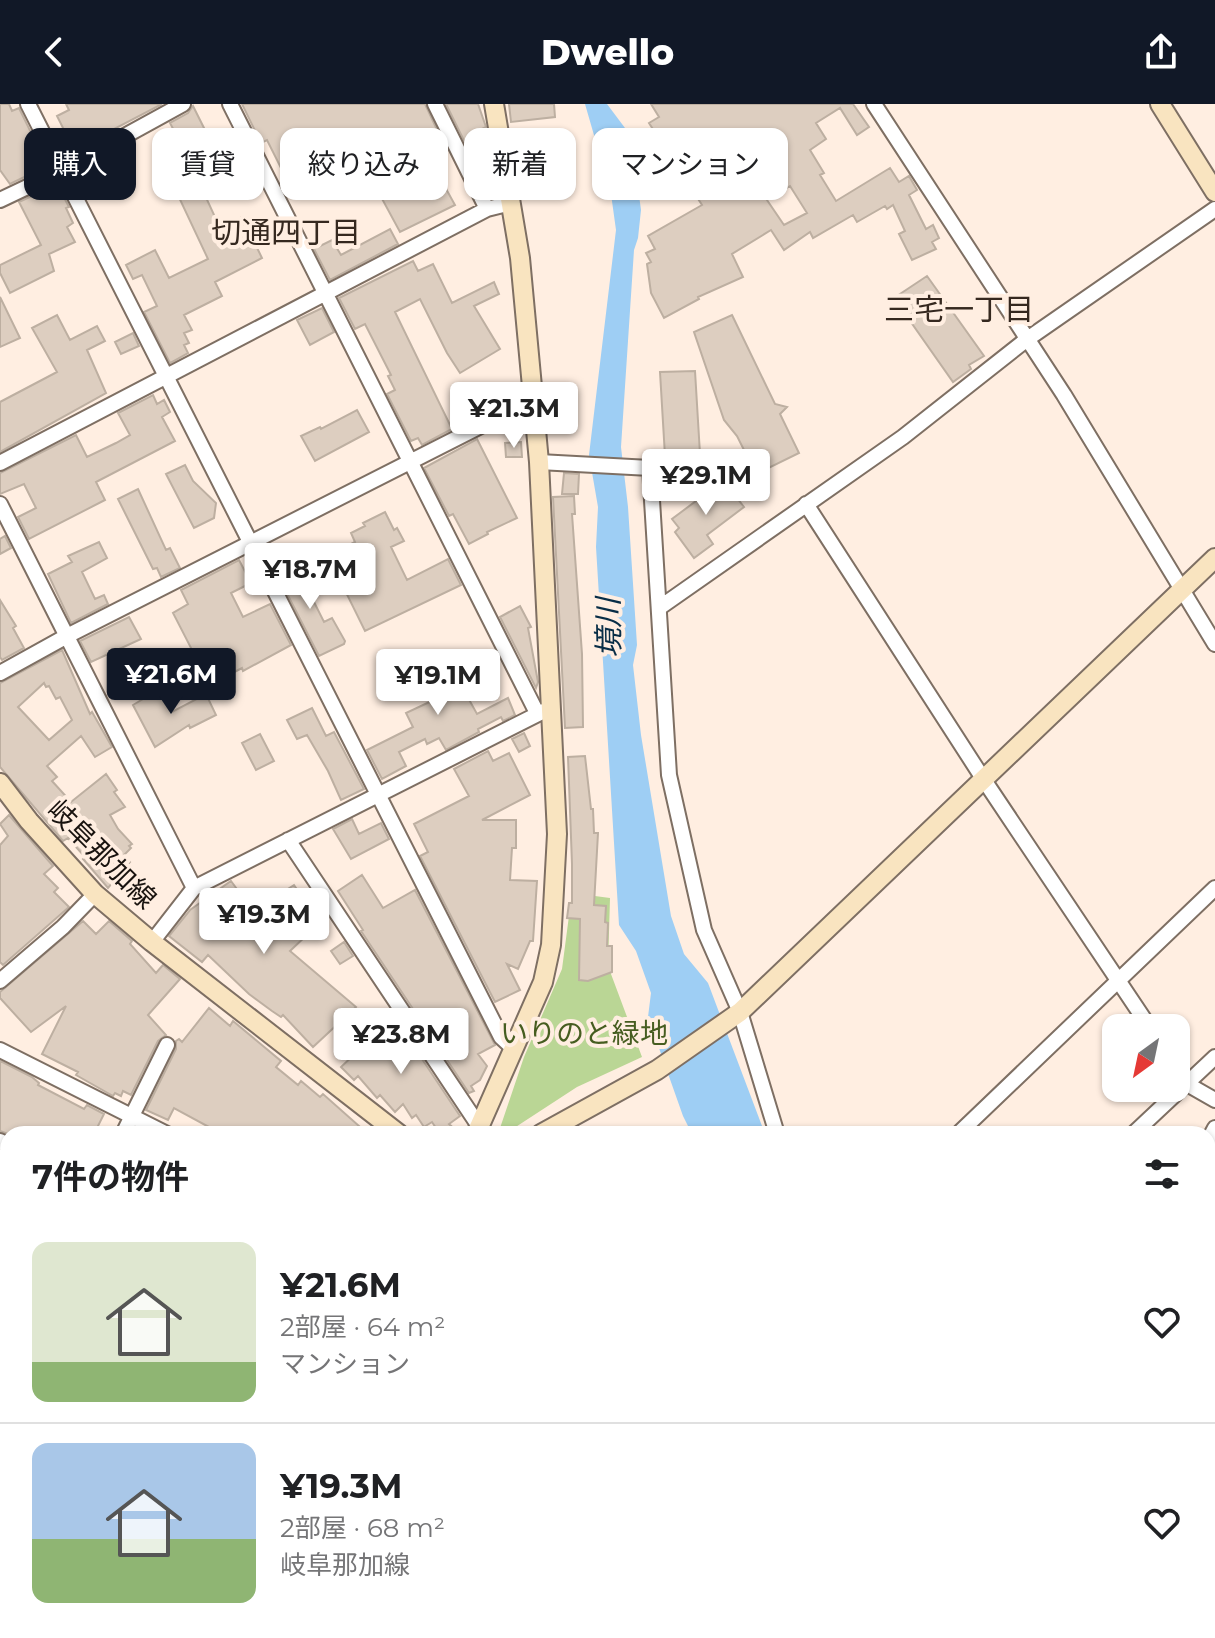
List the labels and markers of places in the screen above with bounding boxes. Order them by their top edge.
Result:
pin: ¥21.3M [449,382,579,450]
pin: ¥29.1M [641,449,771,517]
pin: ¥18.7M [245,543,375,611]
pin: ¥21.6M [106,648,236,716]
pin: ¥19.1M [373,649,503,717]
pin: ¥19.3M [199,888,329,956]
pin: ¥23.8M [336,1008,466,1076]

